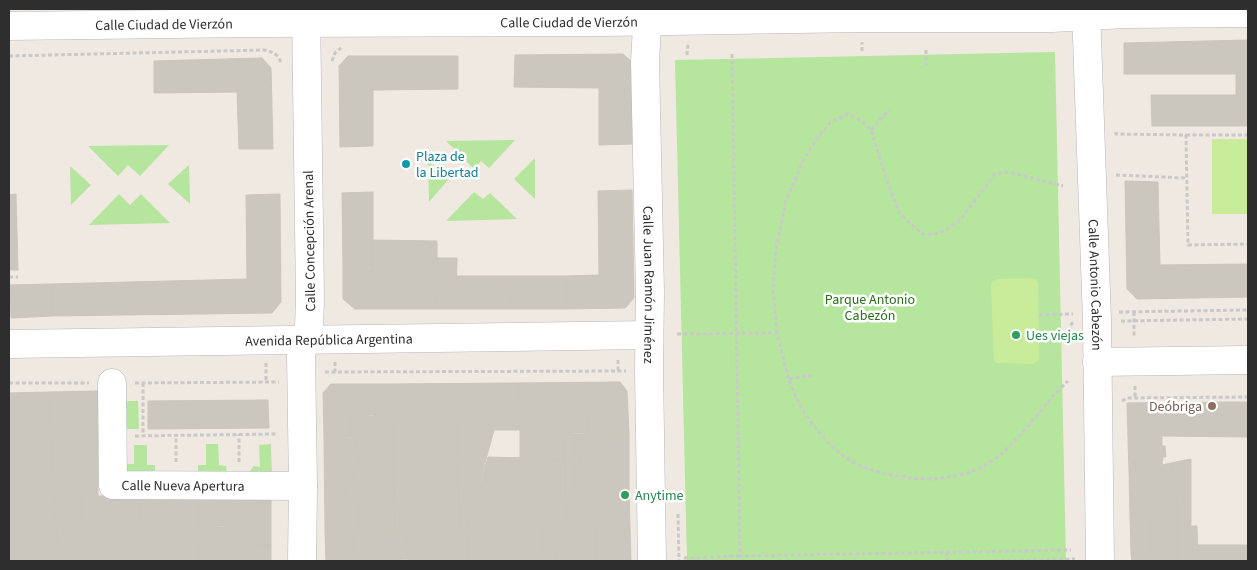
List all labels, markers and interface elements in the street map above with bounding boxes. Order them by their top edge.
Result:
street label: Calle Ciudad de Vierzón [500,12,638,33]
street label: Calle Ciudad de Vierzón [95,14,233,36]
place label: Plaza de la Libertad [416,147,478,183]
marker: Plaza de la Libertad [400,158,412,170]
street label: Calle Concepción Arenal [299,170,321,312]
street label: Calle Juan Ramón Jiménez [637,206,659,364]
street label: Calle Antonio Cabezón [1082,219,1106,351]
park label: Parque Antonio Cabezón [825,290,915,326]
place label: Ues viejas [1026,326,1084,346]
street label: Avenida República Argentina [245,329,413,352]
marker: Ues viejas [1010,329,1022,341]
place label: Deóbriga [1149,397,1202,417]
marker: Deóbriga [1206,400,1218,412]
street label: Calle Nueva Apertura [121,476,245,497]
place label: Anytime [635,486,684,506]
marker: Anytime [619,489,631,501]

